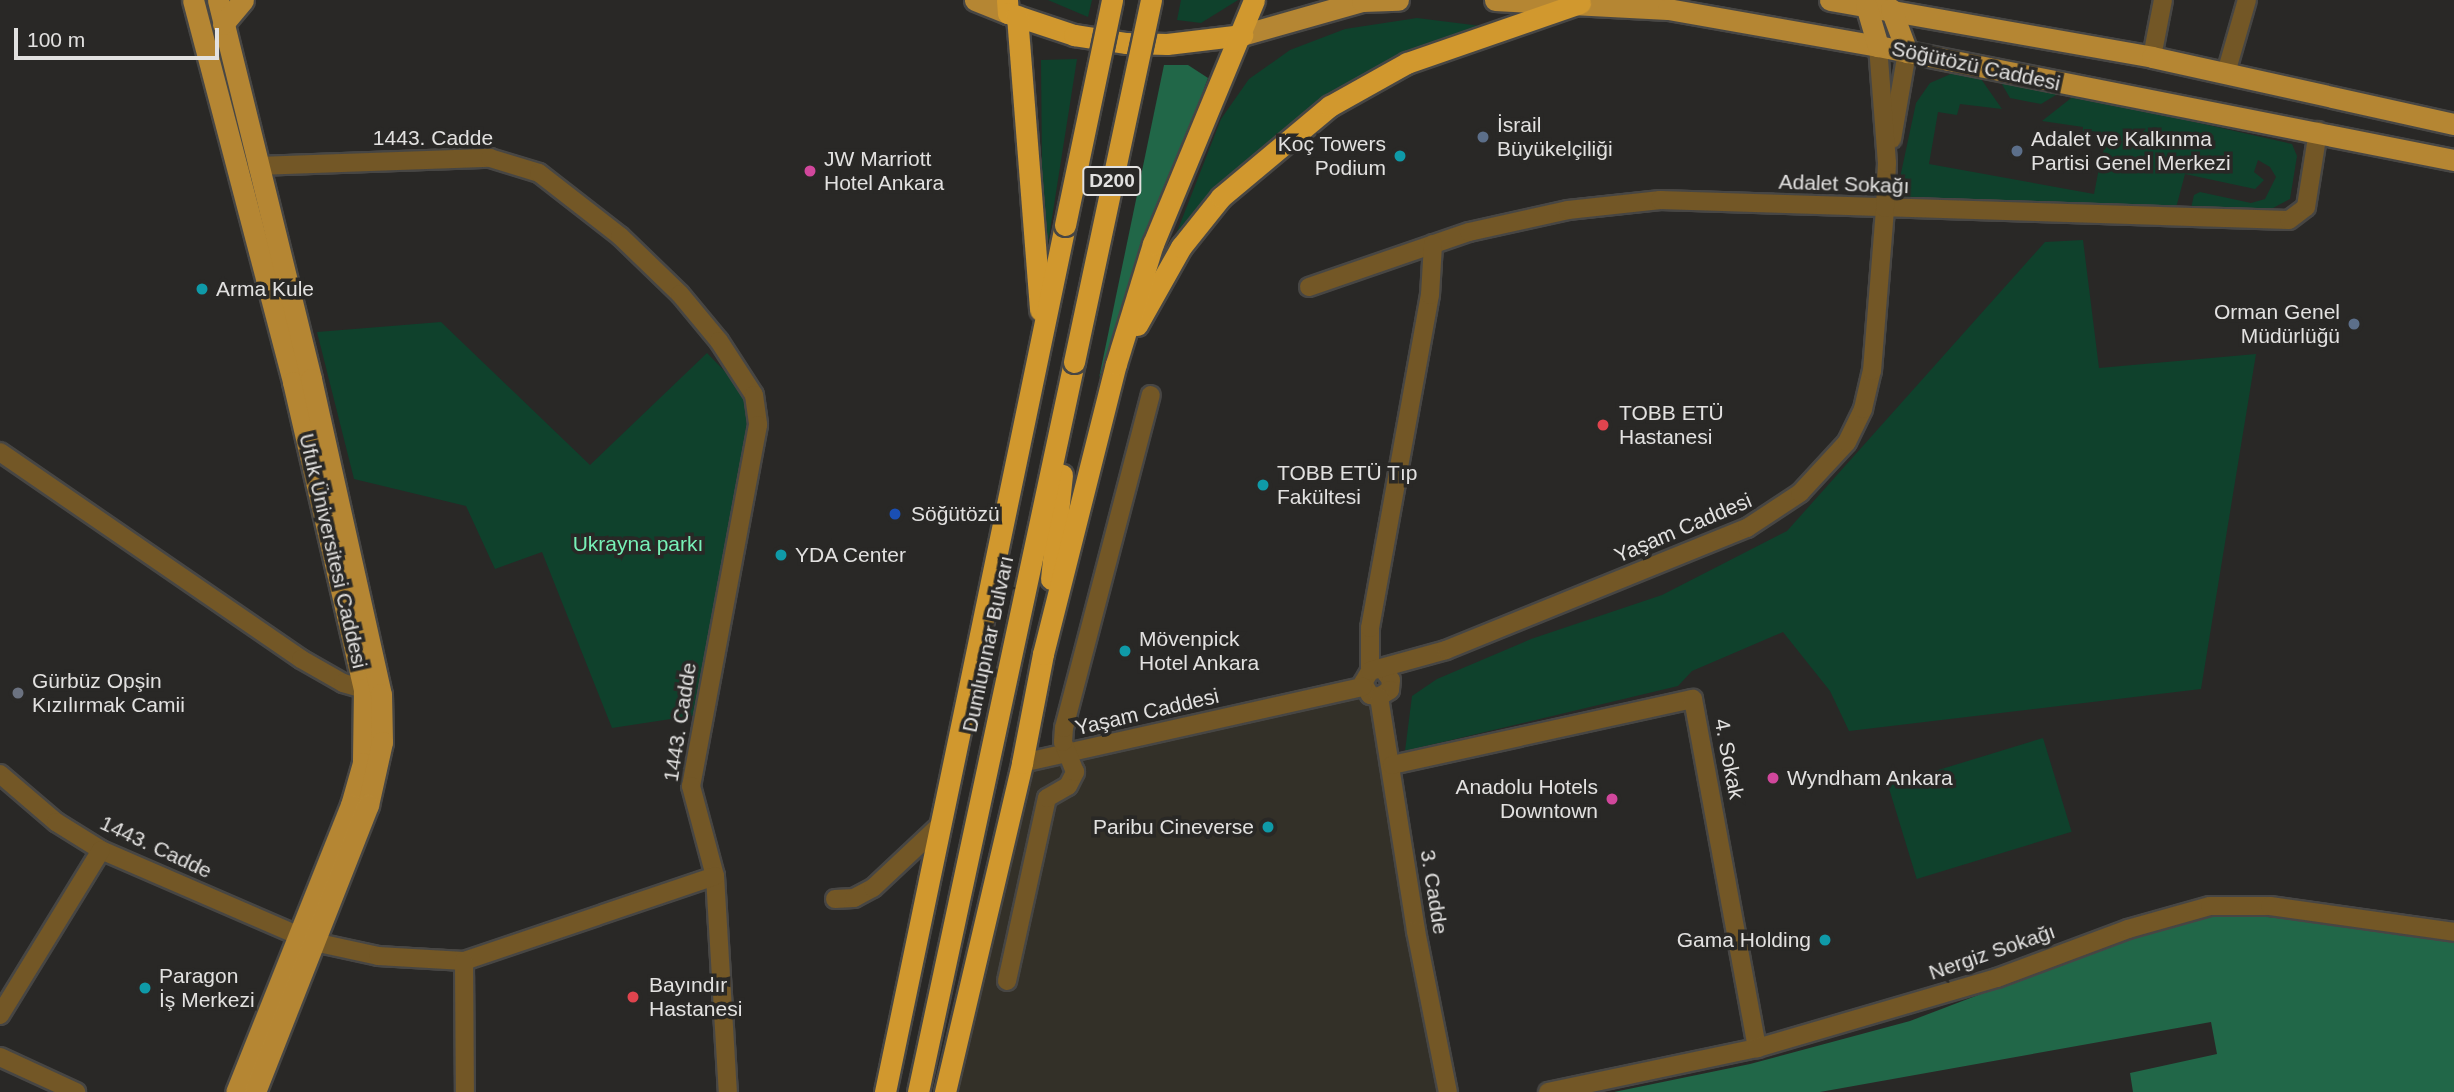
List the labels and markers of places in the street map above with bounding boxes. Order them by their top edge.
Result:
place label: İsrail Büyükelçiliği [1497,112,1613,162]
place label: Adalet ve Kalkınma Partisi Genel Merkezi [2031,126,2231,176]
marker: İsrail Büyükelçiliği [1475,129,1491,145]
place label: Koç Towers Podium [1277,131,1386,181]
marker: Adalet ve Kalkınma Partisi Genel Merkezi [2009,143,2025,159]
place label: JW Marriott Hotel Ankara [824,146,945,196]
marker: Koç Towers Podium [1392,148,1408,164]
marker: JW Marriott Hotel Ankara [802,163,818,179]
place label: Arma Kule [216,276,314,302]
marker: Arma Kule [194,281,210,297]
place label: Orman Genel Müdürlüğü [2214,299,2340,349]
marker: Orman Genel Müdürlüğü [2346,316,2362,332]
place label: TOBB ETÜ Hastanesi [1619,400,1724,450]
marker: TOBB ETÜ Hastanesi [1593,415,1613,435]
place label: TOBB ETÜ Tıp Fakültesi [1277,460,1418,510]
marker: TOBB ETÜ Tıp Fakültesi [1255,477,1271,493]
place label: Söğütözü [911,501,1000,527]
marker: Söğütözü [885,504,905,524]
place label: YDA Center [795,542,907,568]
marker: YDA Center [773,547,789,563]
place label: Mövenpick Hotel Ankara [1139,626,1260,676]
marker: Mövenpick Hotel Ankara [1117,643,1133,659]
place label: Gürbüz Opşin Kızılırmak Camii [32,668,185,718]
marker: Gürbüz Opşin Kızılırmak Camii [10,685,26,701]
place label: Wyndham Ankara [1787,765,1954,791]
marker: Wyndham Ankara [1765,770,1781,786]
place label: Anadolu Hotels Downtown [1456,774,1598,824]
marker: Anadolu Hotels Downtown [1604,791,1620,807]
place label: Paribu Cineverse [1093,814,1254,840]
marker: Paribu Cineverse [1260,819,1276,835]
place label: Gama Holding [1677,927,1811,953]
marker: Gama Holding [1817,932,1833,948]
place label: Paragon İş Merkezi [159,963,255,1013]
place label: Bayındır Hastanesi [649,972,742,1022]
marker: Paragon İş Merkezi [137,980,153,996]
marker: Bayındır Hastanesi [623,987,643,1007]

